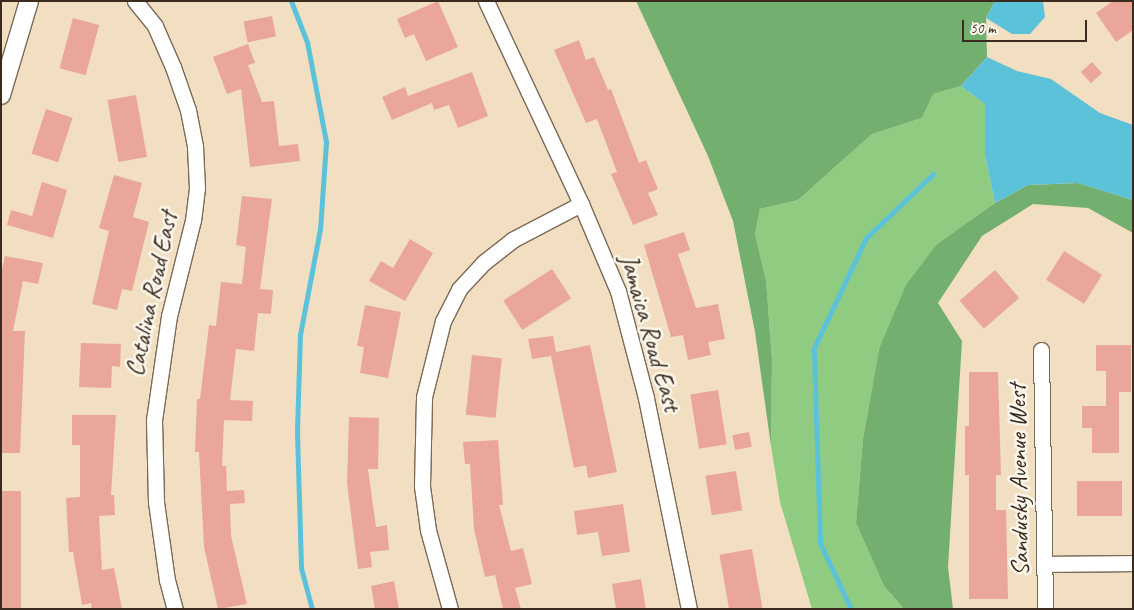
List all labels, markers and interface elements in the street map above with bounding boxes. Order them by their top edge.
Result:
scale bar [964,10,1089,42]
text: 50 m [970,19,996,38]
street label: Catalina Road East [120,209,184,379]
street label: Jamaica Road East [613,251,687,415]
street label: Sandusky Avenue West [1002,384,1036,576]

